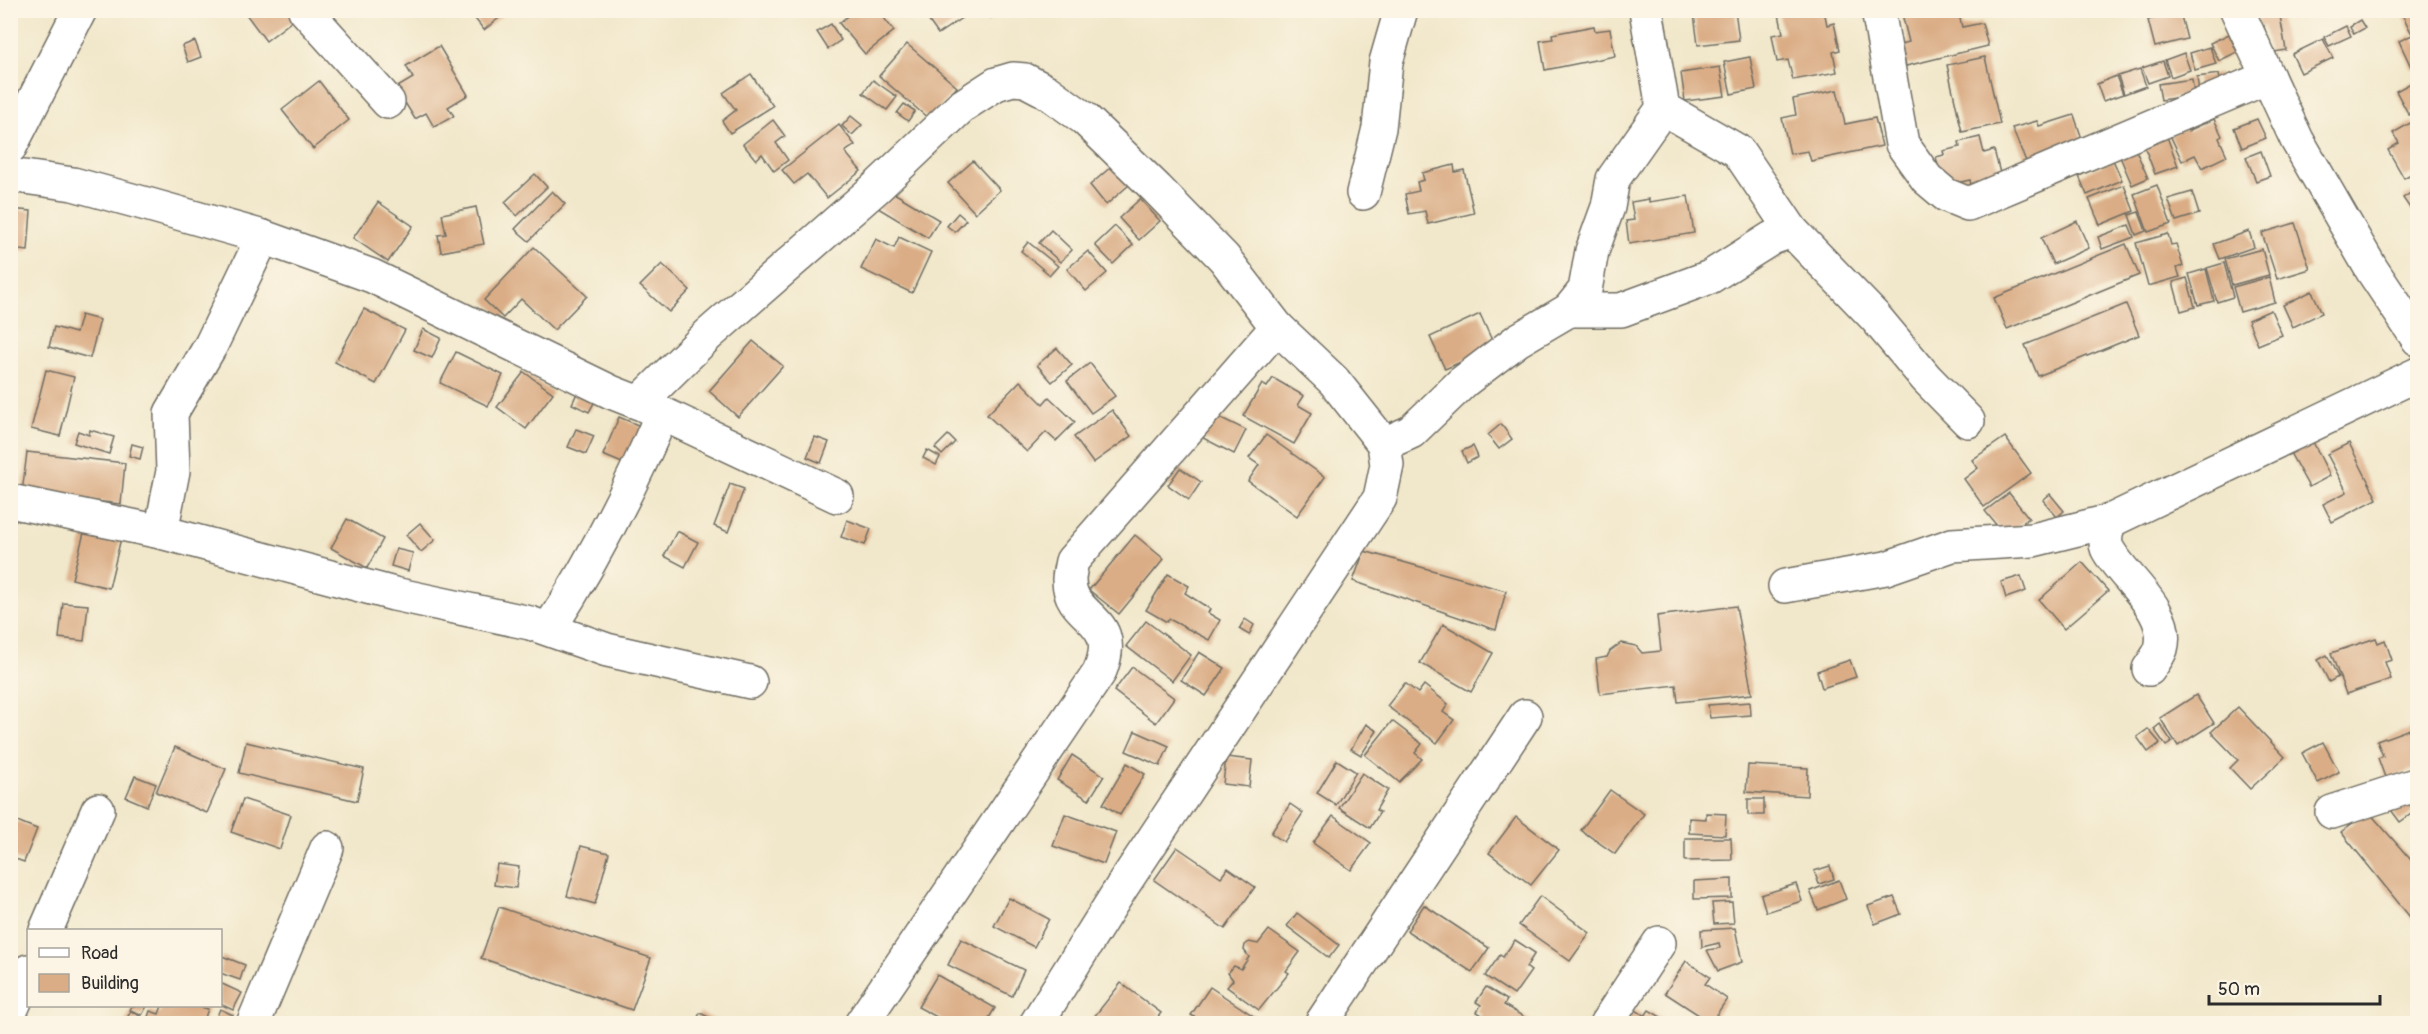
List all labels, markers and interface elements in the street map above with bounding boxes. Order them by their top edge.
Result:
legend [27,929,222,1007]
text: Road [81,942,118,965]
scale bar [2209,968,2380,1006]
text: Building [81,972,139,995]
text: 50 m [2218,978,2260,1001]

